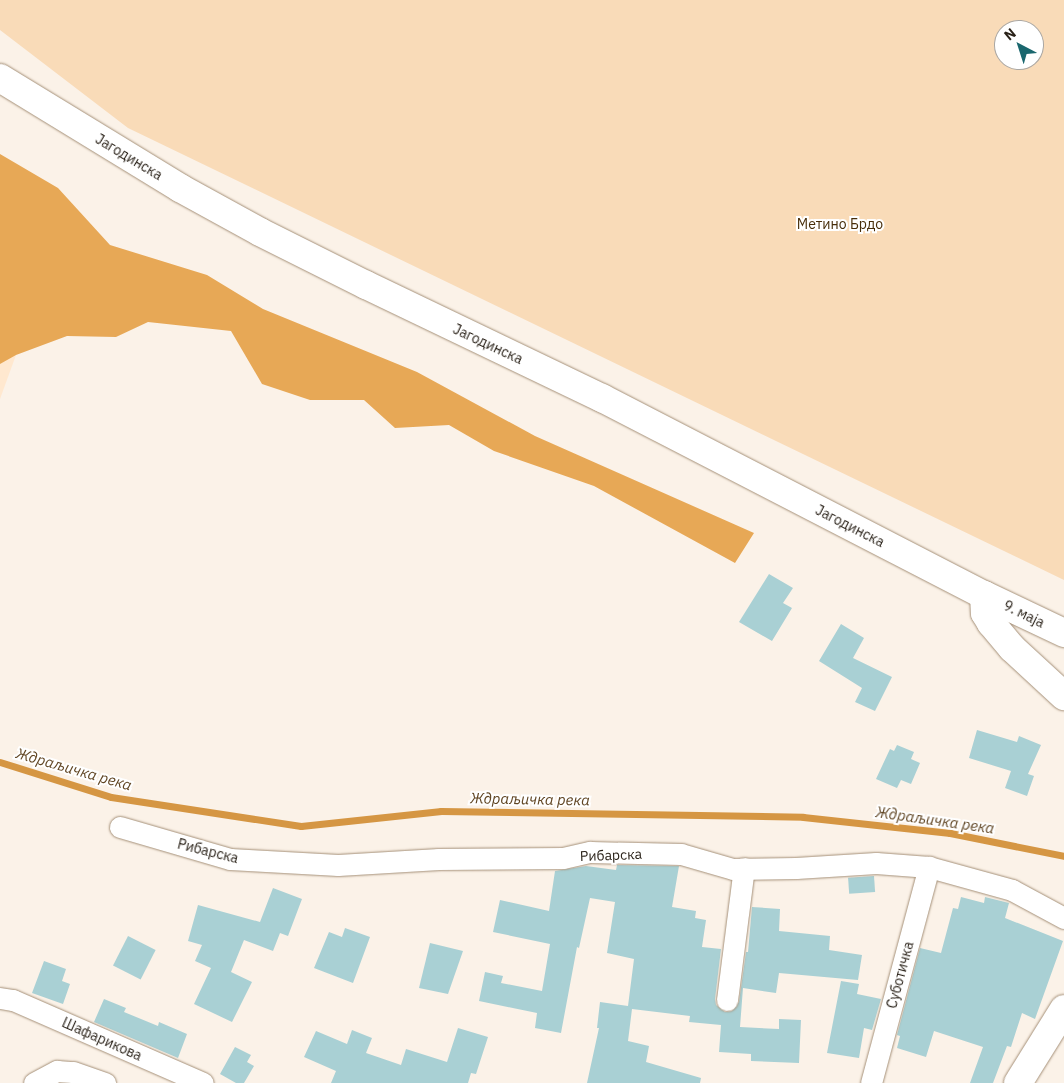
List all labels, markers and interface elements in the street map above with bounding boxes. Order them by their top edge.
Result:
north arrow [994,20,1044,70]
text: N [1000,24,1020,44]
street label: Јагодинска [92,130,166,184]
park label: Метино Брдо [797,216,883,232]
street label: Јагодинска [450,321,526,367]
street label: Јагодинска [813,501,887,551]
street label: 9. маја [1001,597,1047,631]
water label: Ждраљичка река [14,744,134,794]
water label: Ждраљичка река [470,789,590,809]
water label: Ждраљичка река [875,803,995,837]
street label: Рибарска [176,835,240,867]
street label: Рибарска [580,846,642,864]
street label: Суботичка [883,940,917,1010]
street label: Шафарикова [59,1014,145,1064]

